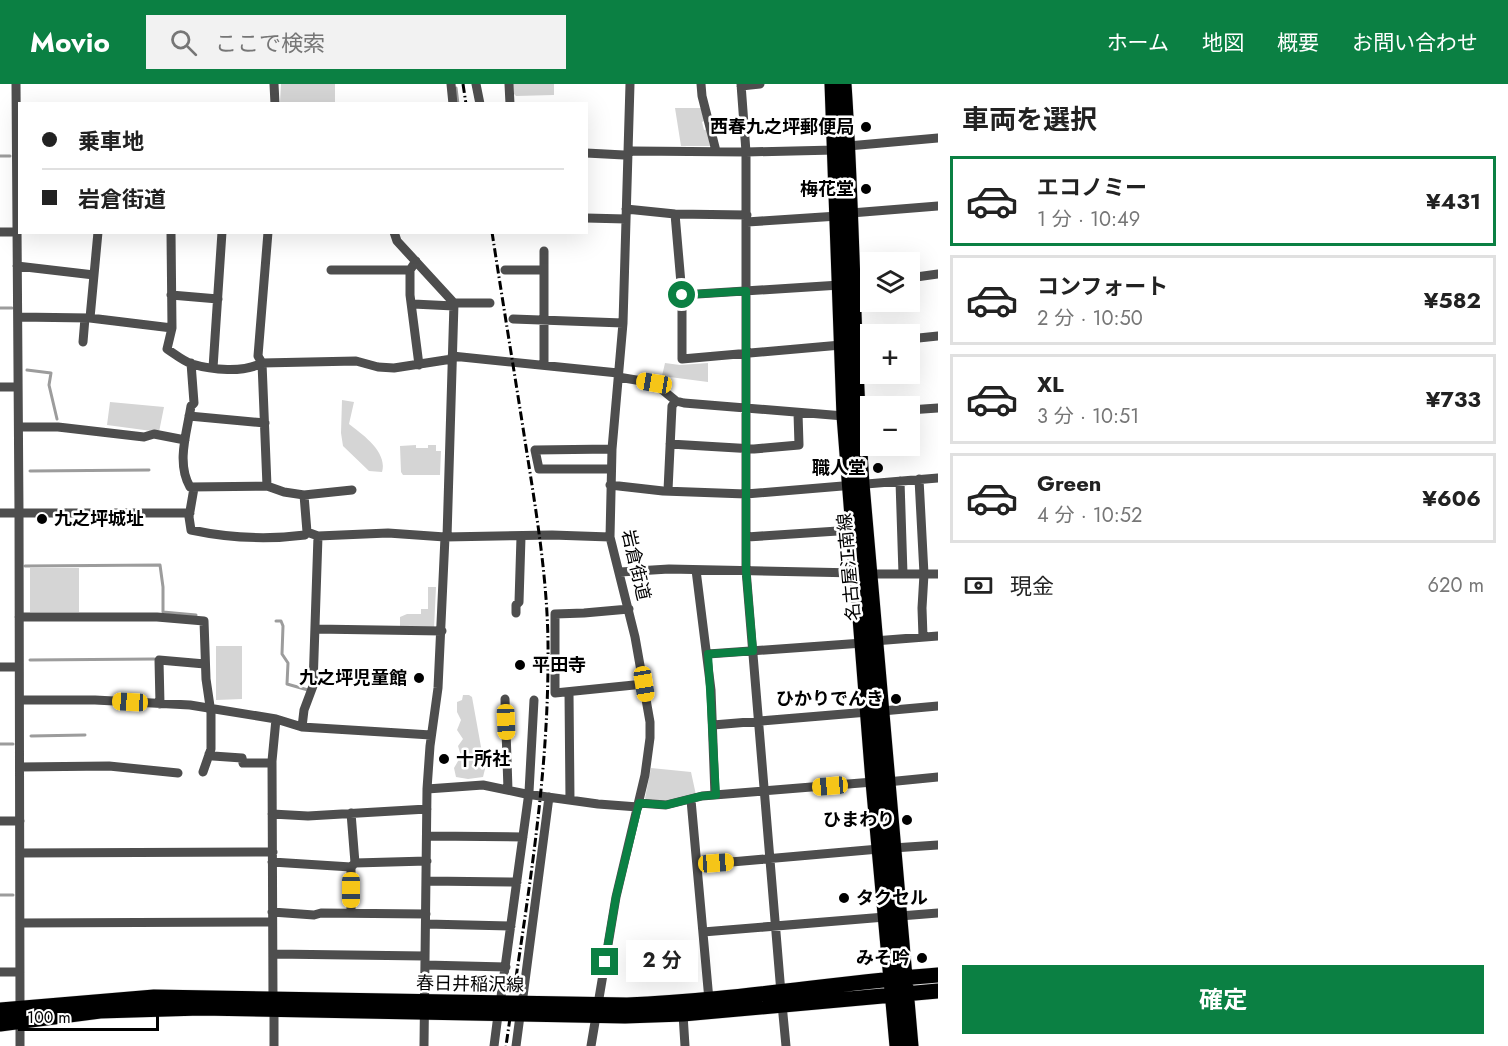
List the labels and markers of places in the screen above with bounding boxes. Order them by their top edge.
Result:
place label: 西春九之坪郵便局 [710,114,854,140]
marker: 西春九之坪郵便局 [859,120,873,134]
place label: 梅花堂 [800,176,854,202]
marker: 梅花堂 [859,182,873,196]
place label: 職人堂 [812,455,866,481]
marker: 職人堂 [871,461,885,475]
place label: 九之坪城址 [54,506,144,532]
marker: 九之坪城址 [35,512,49,526]
place label: 平田寺 [532,652,586,678]
marker: 平田寺 [513,658,527,672]
place label: 九之坪児童館 [299,665,407,691]
marker: 九之坪児童館 [412,671,426,685]
place label: ひかりでんき [776,686,884,712]
marker: ひかりでんき [889,692,903,706]
place label: 十所社 [456,746,510,772]
marker: 十所社 [437,752,451,766]
place label: ひまわり [823,807,895,833]
marker: ひまわり [900,813,914,827]
place label: タクセル [856,885,928,911]
marker: タクセル [837,891,851,905]
place label: みそ吟 [856,945,910,971]
marker: みそ吟 [915,951,929,965]

